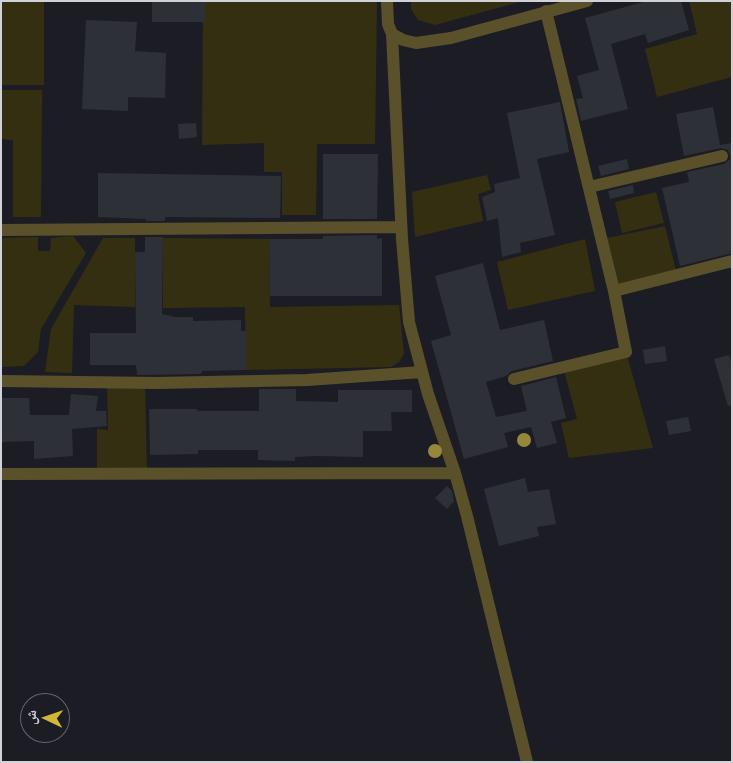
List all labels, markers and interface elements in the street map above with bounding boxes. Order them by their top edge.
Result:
north arrow [20,693,70,743]
text: ش [23,709,39,725]

